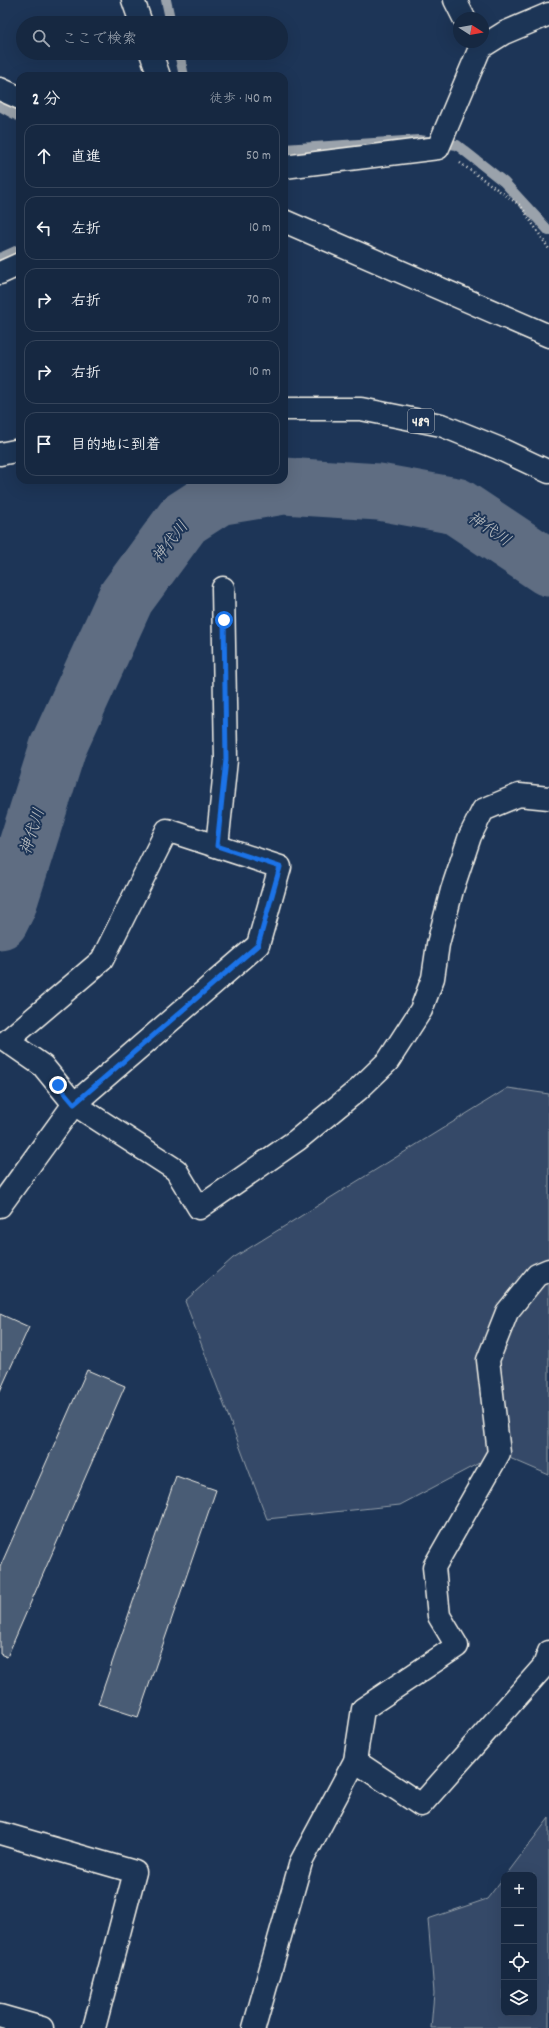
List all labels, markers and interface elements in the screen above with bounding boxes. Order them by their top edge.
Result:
north arrow [453,12,489,48]
search box [16,16,288,60]
icon: search [30,27,52,49]
text: ここで検索 [62,29,137,51]
text: 2 分 [32,89,60,113]
text: 徒歩 · 140 m [210,90,272,109]
icon: ahead [33,145,55,167]
text: 直進 [71,147,101,169]
text: 50 m [246,147,271,166]
icon: left [33,217,55,239]
text: 左折 [71,219,101,241]
text: 10 m [249,219,271,238]
icon: right [33,289,55,311]
text: 右折 [71,291,101,313]
text: 70 m [247,291,271,310]
icon: right [33,361,55,383]
text: 右折 [71,363,101,385]
text: 10 m [249,363,271,382]
road number: 489 [408,409,434,433]
icon: arrive [33,433,55,455]
text: 目的地に到着 [71,435,161,457]
water label: 神代川 [462,507,515,553]
water label: 神代川 [147,517,195,569]
route start [215,611,233,629]
water label: 神代川 [15,805,52,858]
route end [49,1076,67,1094]
map controls [501,1872,537,2016]
button: + [501,1872,537,1908]
button: − [501,1908,537,1944]
button: locate [501,1944,537,1980]
button: layers [501,1980,537,2016]

